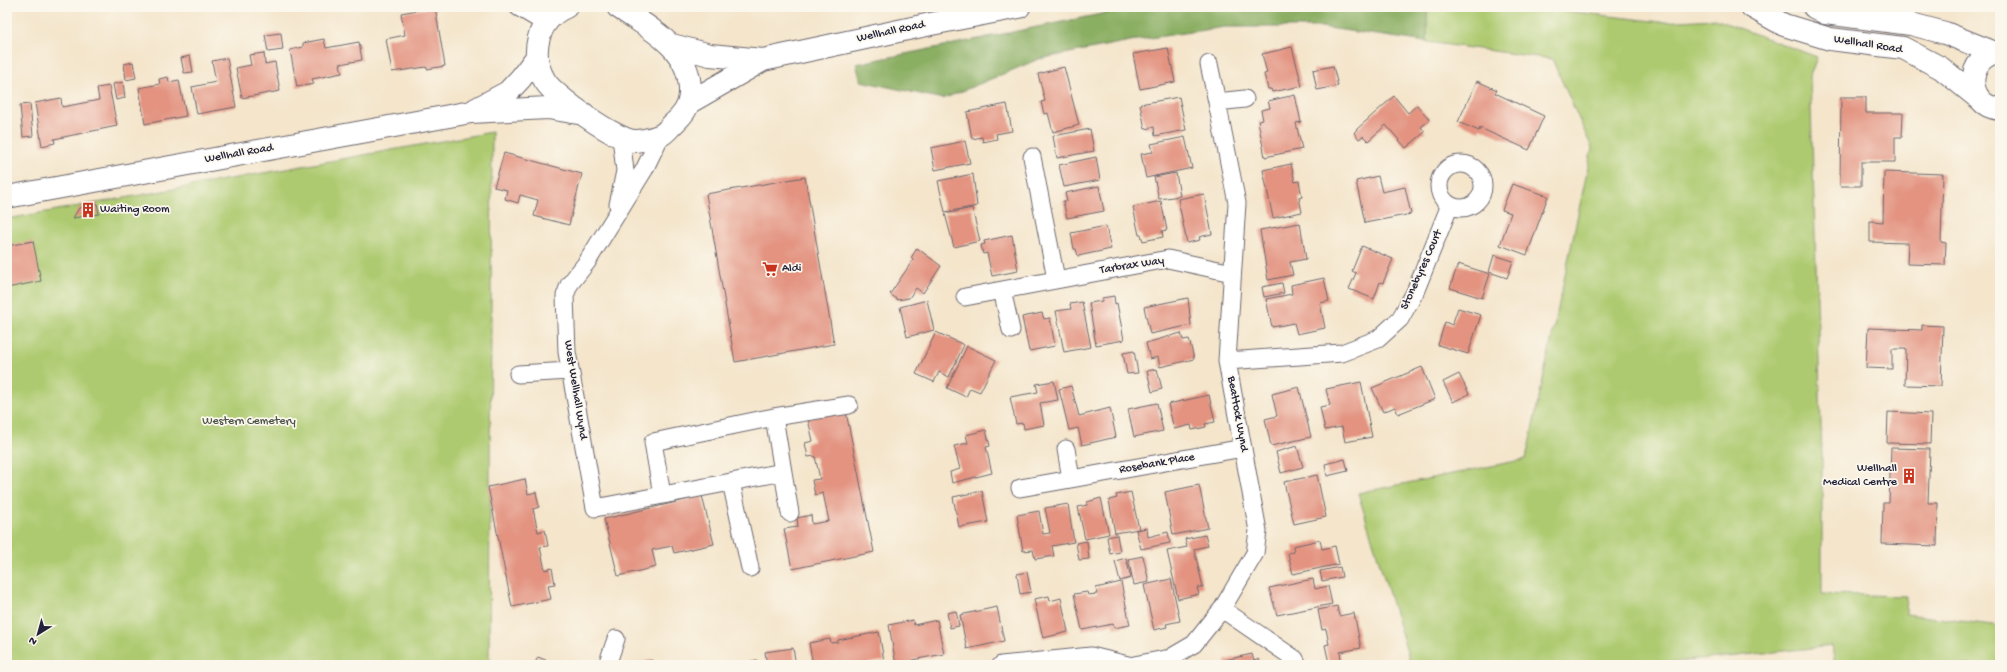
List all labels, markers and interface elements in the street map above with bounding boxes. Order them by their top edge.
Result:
street label: Wellhall Road [856,18,927,46]
street label: Wellhall Road [1833,33,1904,57]
street label: Wellhall Road [204,141,275,167]
building icon: Waiting Room [79,201,97,219]
place label: Waiting Room [100,203,170,217]
street label: Stonebyres Court [1398,227,1446,312]
street label: Tarbrax Way [1098,254,1165,278]
supermarket icon: Aldi [761,260,779,278]
place label: Aldi [782,262,802,276]
street label: West Wellhall Wynd [560,339,590,442]
street label: Beattock Wynd [1223,374,1251,454]
park label: Western Cemetery [202,415,296,429]
street label: Rosebank Place [1118,450,1197,478]
place label: Wellhall Medical Centre [1823,462,1898,490]
building icon: Wellhall Medical Centre [1900,467,1918,485]
north arrow [18,614,58,654]
text: N [27,633,40,647]

